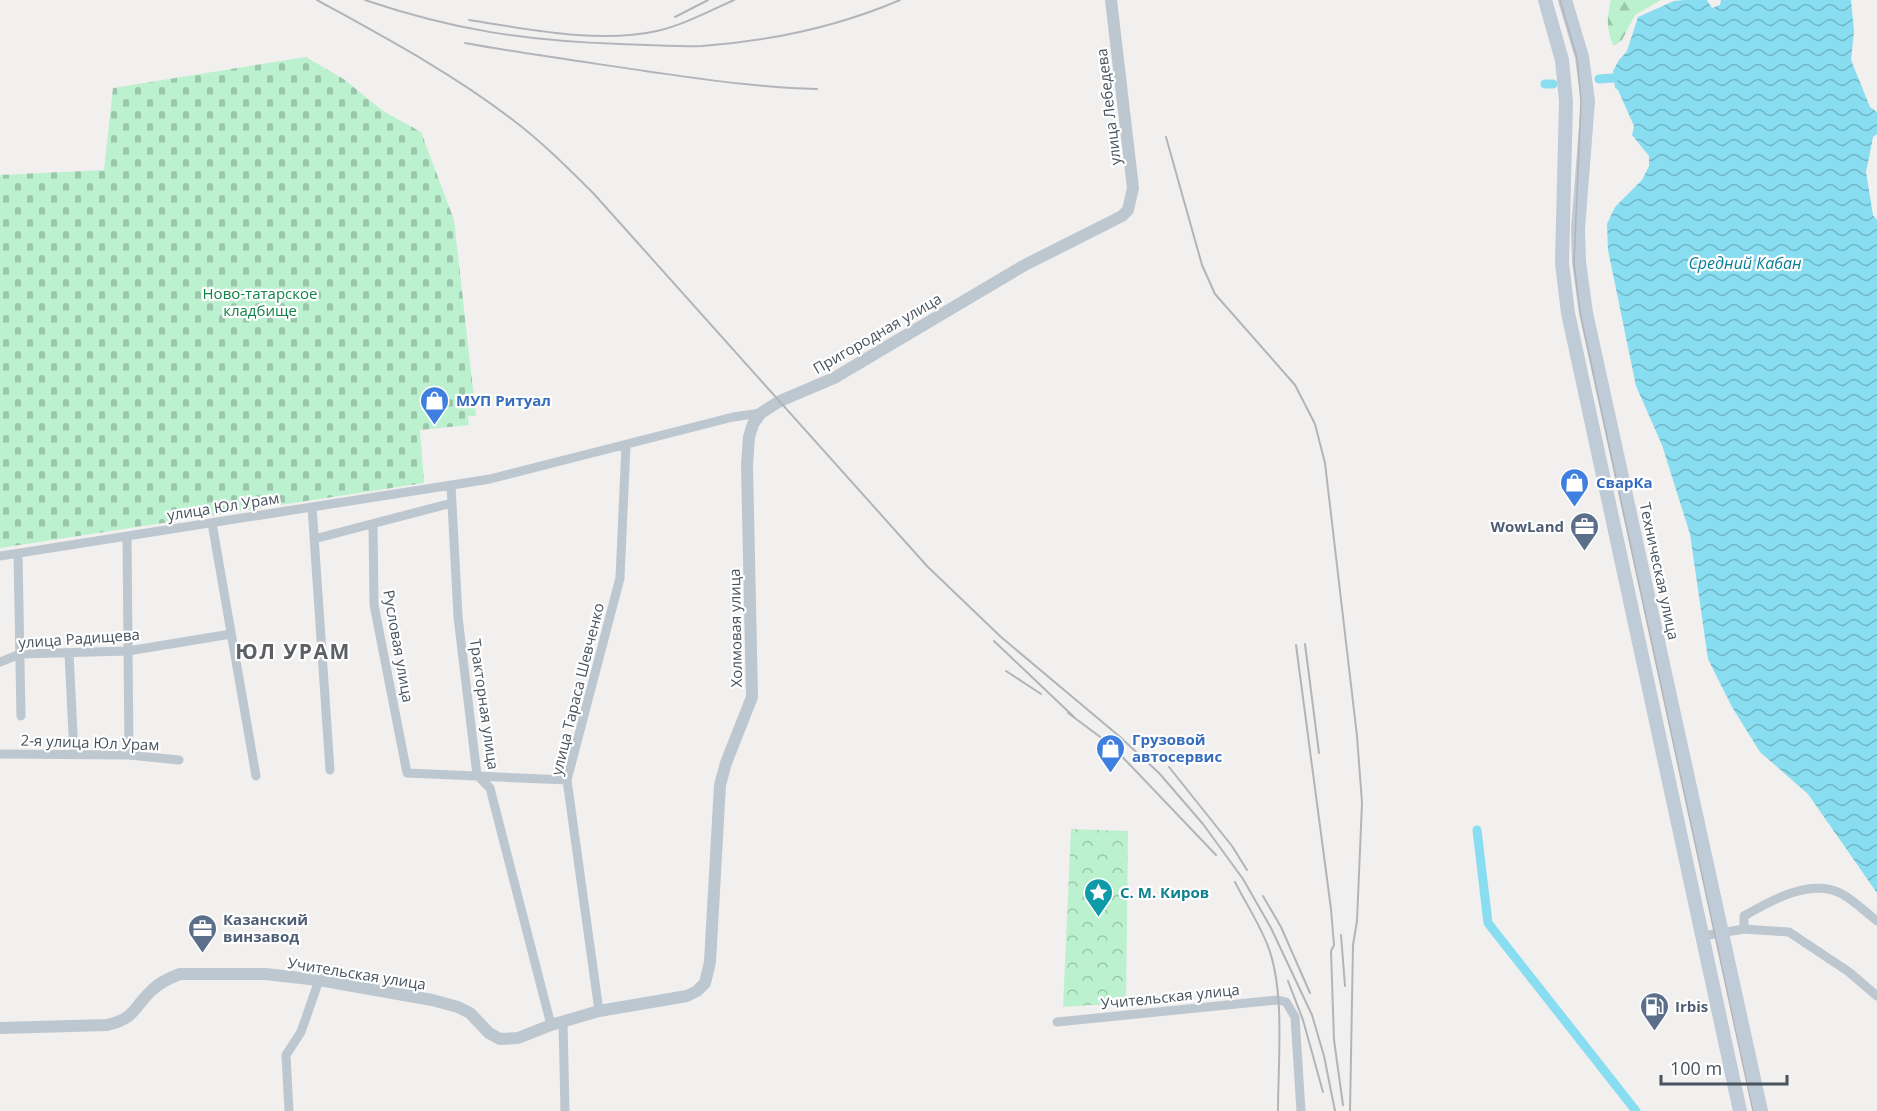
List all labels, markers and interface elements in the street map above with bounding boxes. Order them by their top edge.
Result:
street label: улица Лебедева [1091,47,1125,167]
water label: Средний Кабан [1688,252,1802,274]
park label: Ново-татарское кладбище [203,283,317,320]
street label: Пригородная улица [809,288,945,378]
shop icon: МУП Ритуал [419,384,451,426]
place label: МУП Ритуал [456,390,551,410]
shop icon: СварКа [1559,466,1591,508]
place label: СварКа [1596,472,1653,492]
street label: улица Юл Урам [166,487,280,525]
street label: Техническая улица [1636,500,1684,642]
office icon: WowLand [1569,510,1601,552]
place label: WowLand [1490,516,1564,536]
street label: Холмовая улица [724,568,746,688]
street label: Русловая улица [379,588,419,704]
street label: улица Тараса Шевченко [546,601,608,777]
street label: улица Радищева [18,624,140,652]
district label: ЮЛ УРАМ [235,637,351,665]
street label: Тракторная улица [466,637,504,771]
place label: Грузовой автосервис [1132,729,1222,766]
street label: 2-я улица Юл Урам [20,730,160,754]
shop icon: Грузовой автосервис [1095,732,1127,774]
place icon: С. М. Киров [1083,876,1115,918]
place label: С. М. Киров [1120,882,1209,902]
place label: Казанский винзавод [223,909,308,946]
office icon: Казанский винзавод [186,912,218,954]
street label: Учительская улица [286,952,428,994]
street label: Учительская улица [1100,979,1240,1013]
fuel station icon: Irbis [1638,990,1670,1032]
place label: Irbis [1675,996,1708,1016]
scale bar [1661,1048,1787,1086]
text: 100 m [1670,1056,1722,1080]

